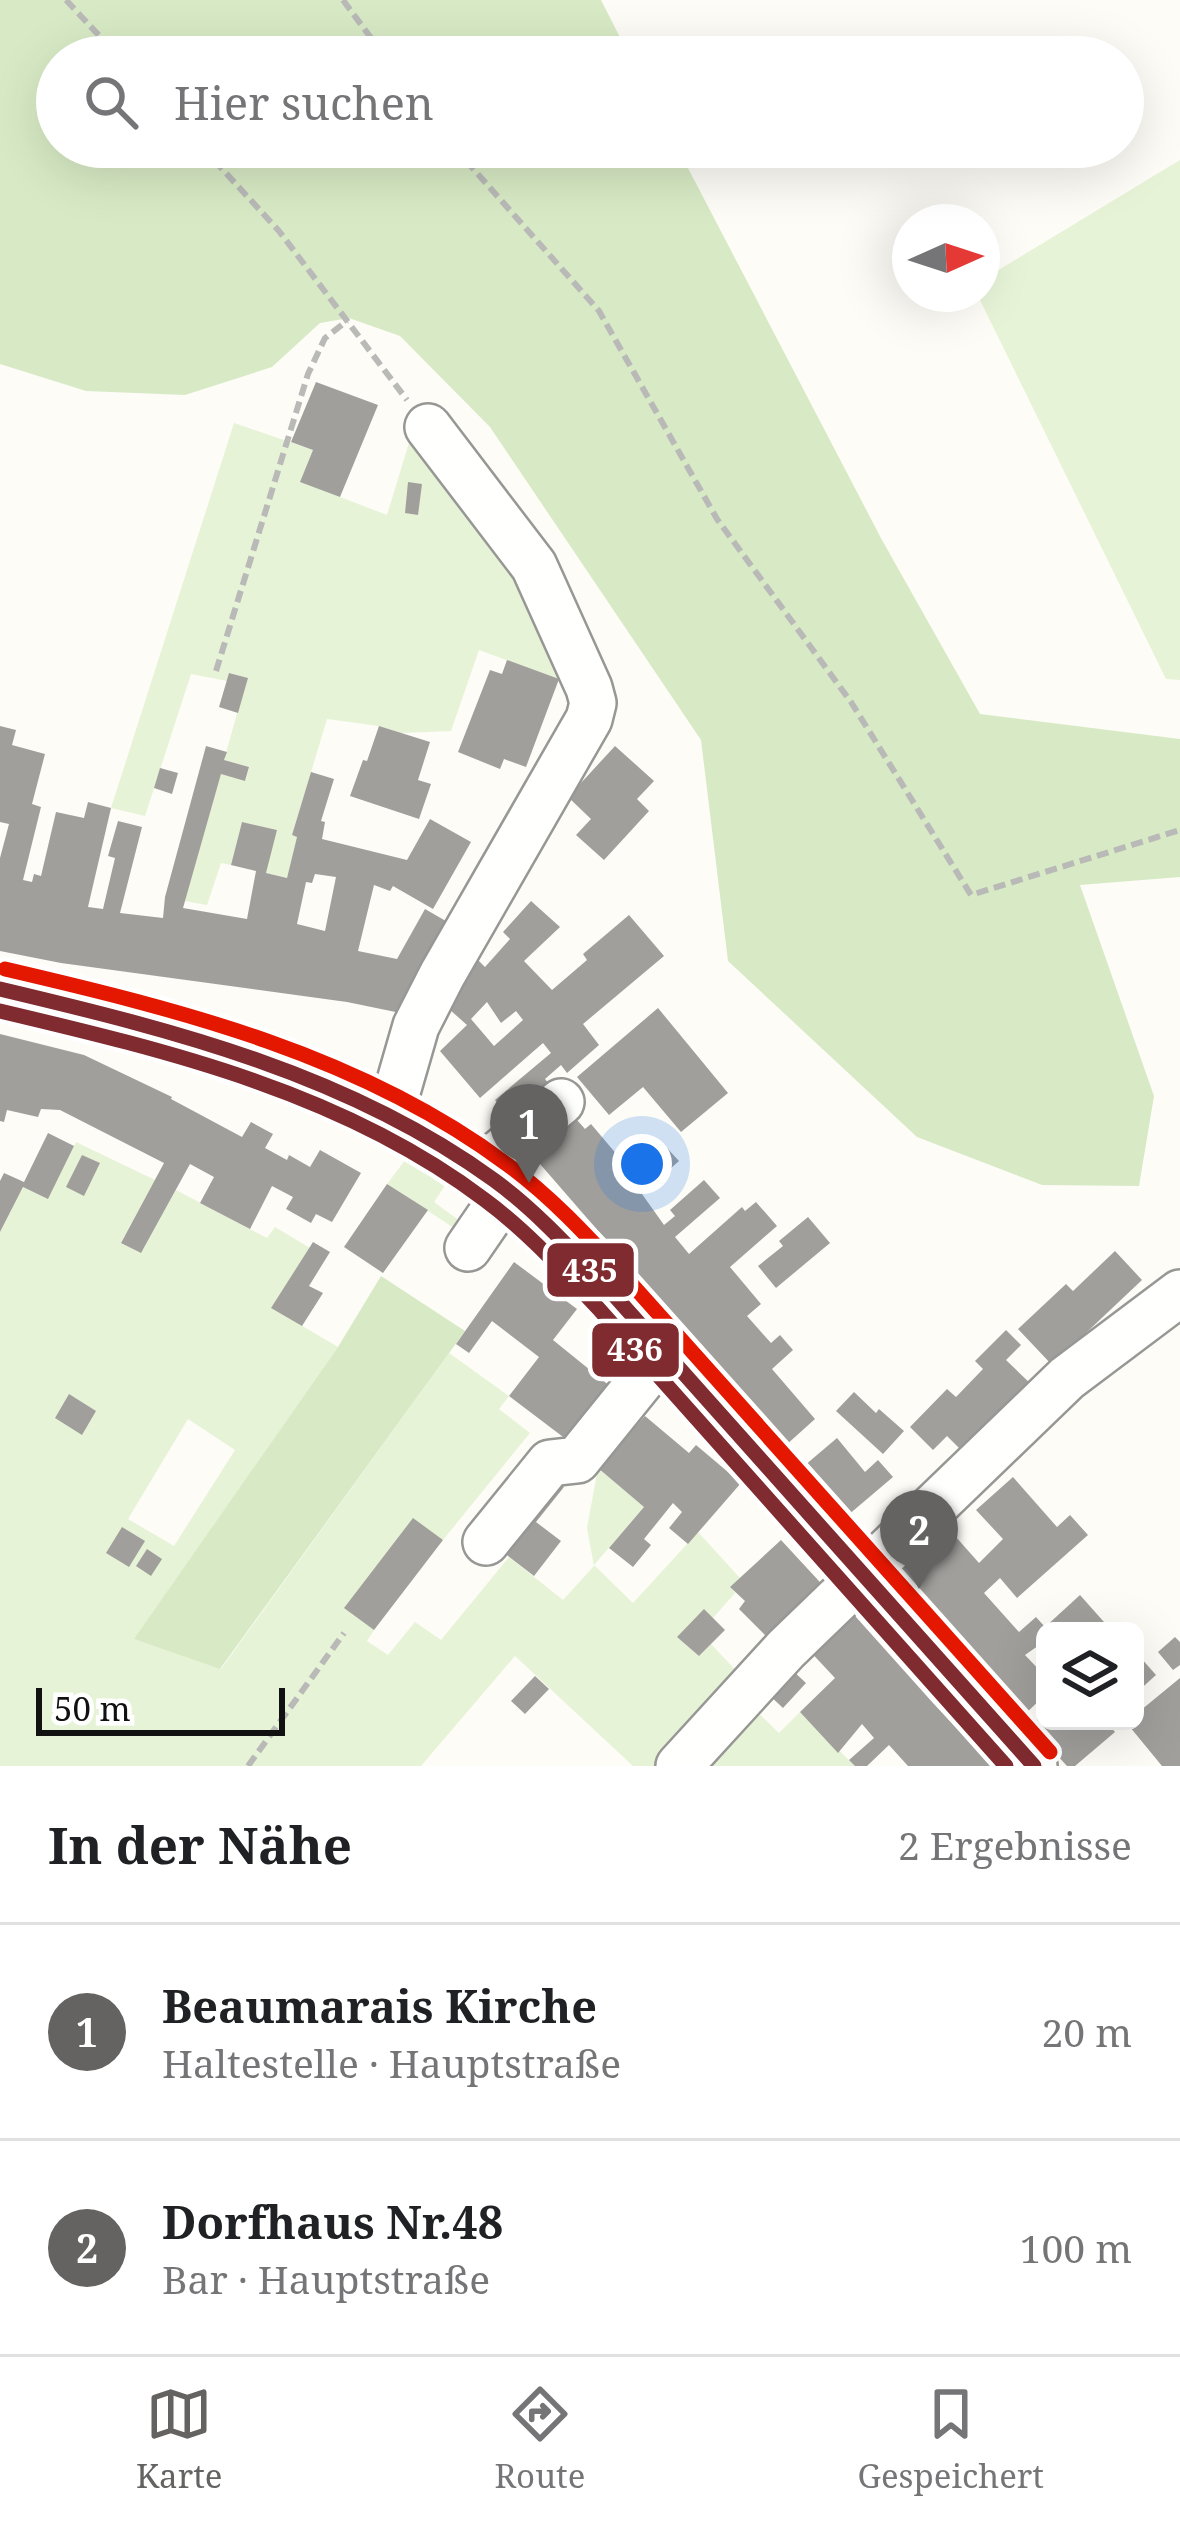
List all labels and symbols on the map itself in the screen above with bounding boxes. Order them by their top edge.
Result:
north arrow [892,204,1000,312]
pin: 1 [490,1084,568,1183]
your location [612,1134,672,1194]
line badge: 435 [545,1241,636,1299]
text: 435 [562,1247,618,1292]
line badge: 436 [590,1321,681,1379]
text: 436 [607,1326,663,1371]
pin: 2 [880,1490,958,1589]
scale bar [36,1682,285,1735]

